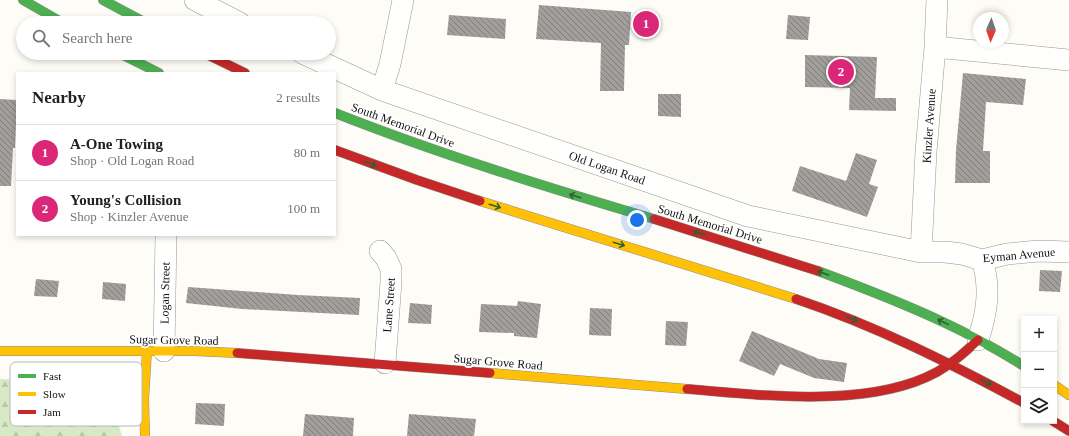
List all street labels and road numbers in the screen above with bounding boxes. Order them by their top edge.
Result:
street label: Kinzler Avenue [919,88,939,164]
street label: South Memorial Drive [350,100,456,150]
street label: Old Logan Road [567,148,647,188]
street label: South Memorial Drive [656,201,764,247]
street label: Eyman Avenue [982,245,1056,265]
street label: Logan Street [157,261,173,324]
street label: Lane Street [380,276,398,333]
street label: Sugar Grove Road [129,332,219,348]
street label: Sugar Grove Road [453,351,543,373]

